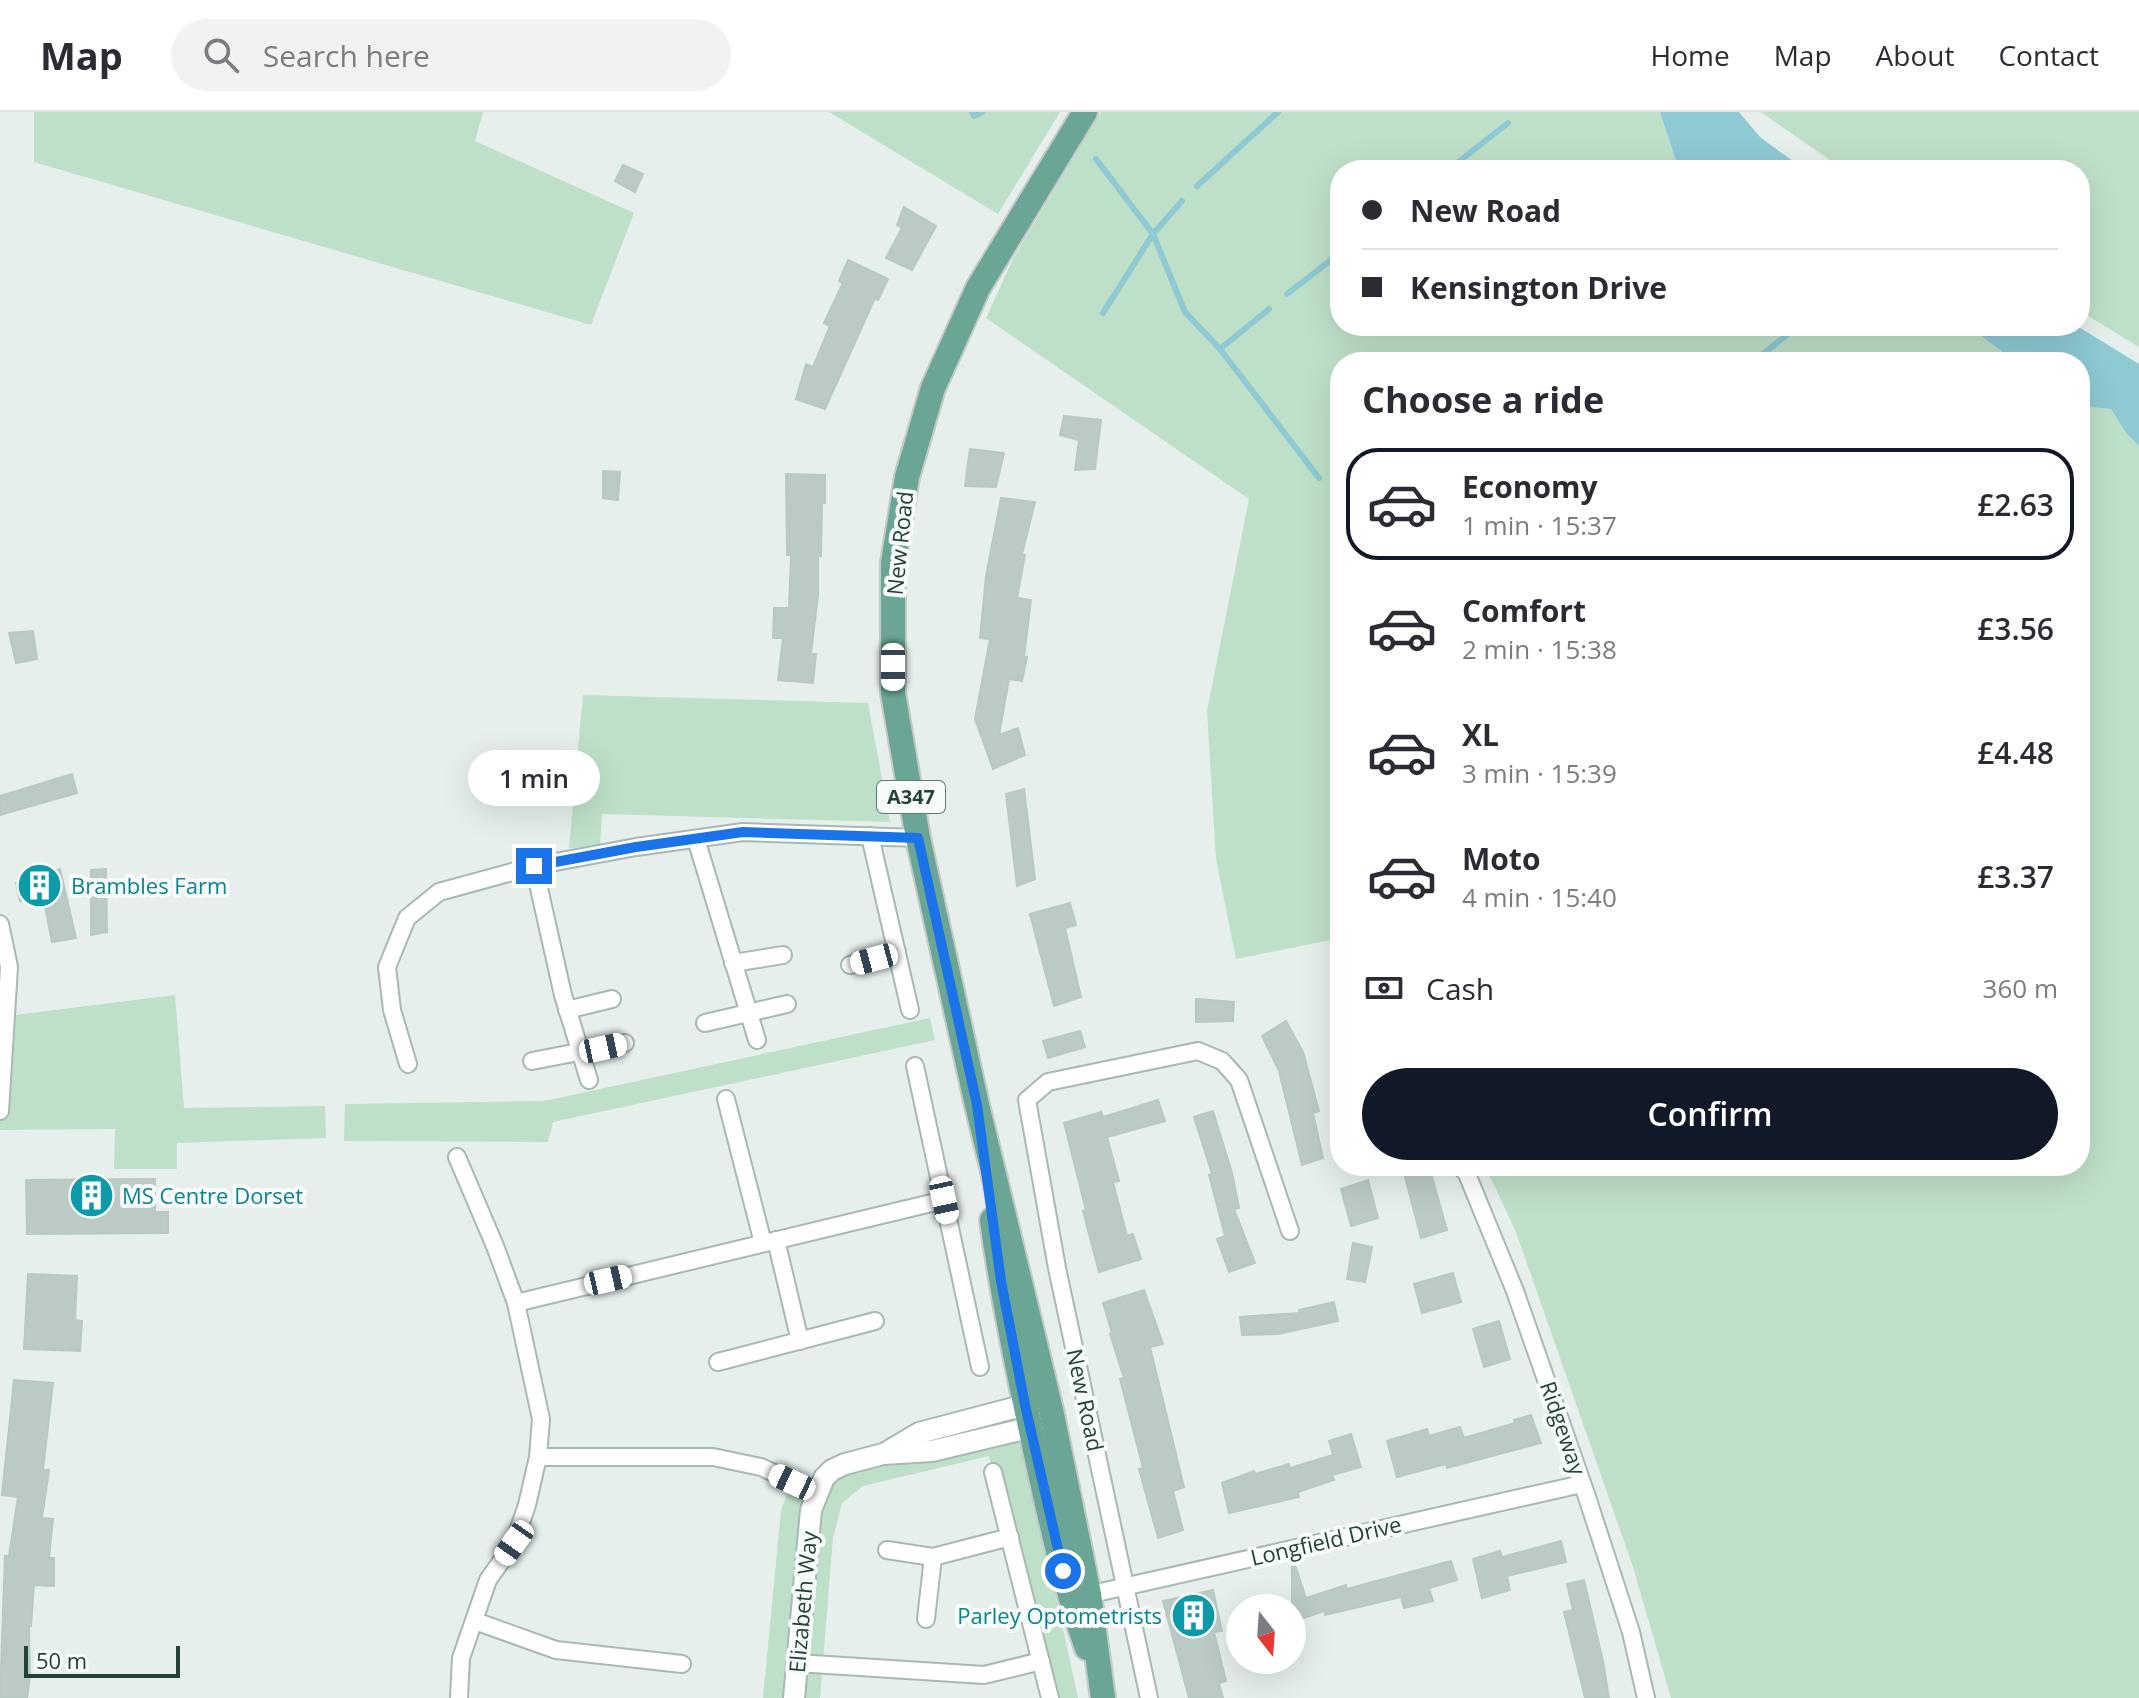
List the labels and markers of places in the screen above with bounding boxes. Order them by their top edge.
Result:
building icon: Brambles Farm [16,862,64,910]
place label: Brambles Farm [71,870,227,900]
building icon: MS Centre Dorset [67,1172,115,1220]
place label: MS Centre Dorset [122,1180,303,1210]
building icon: Parley Optometrists [1169,1592,1217,1640]
place label: Parley Optometrists [957,1600,1162,1630]

